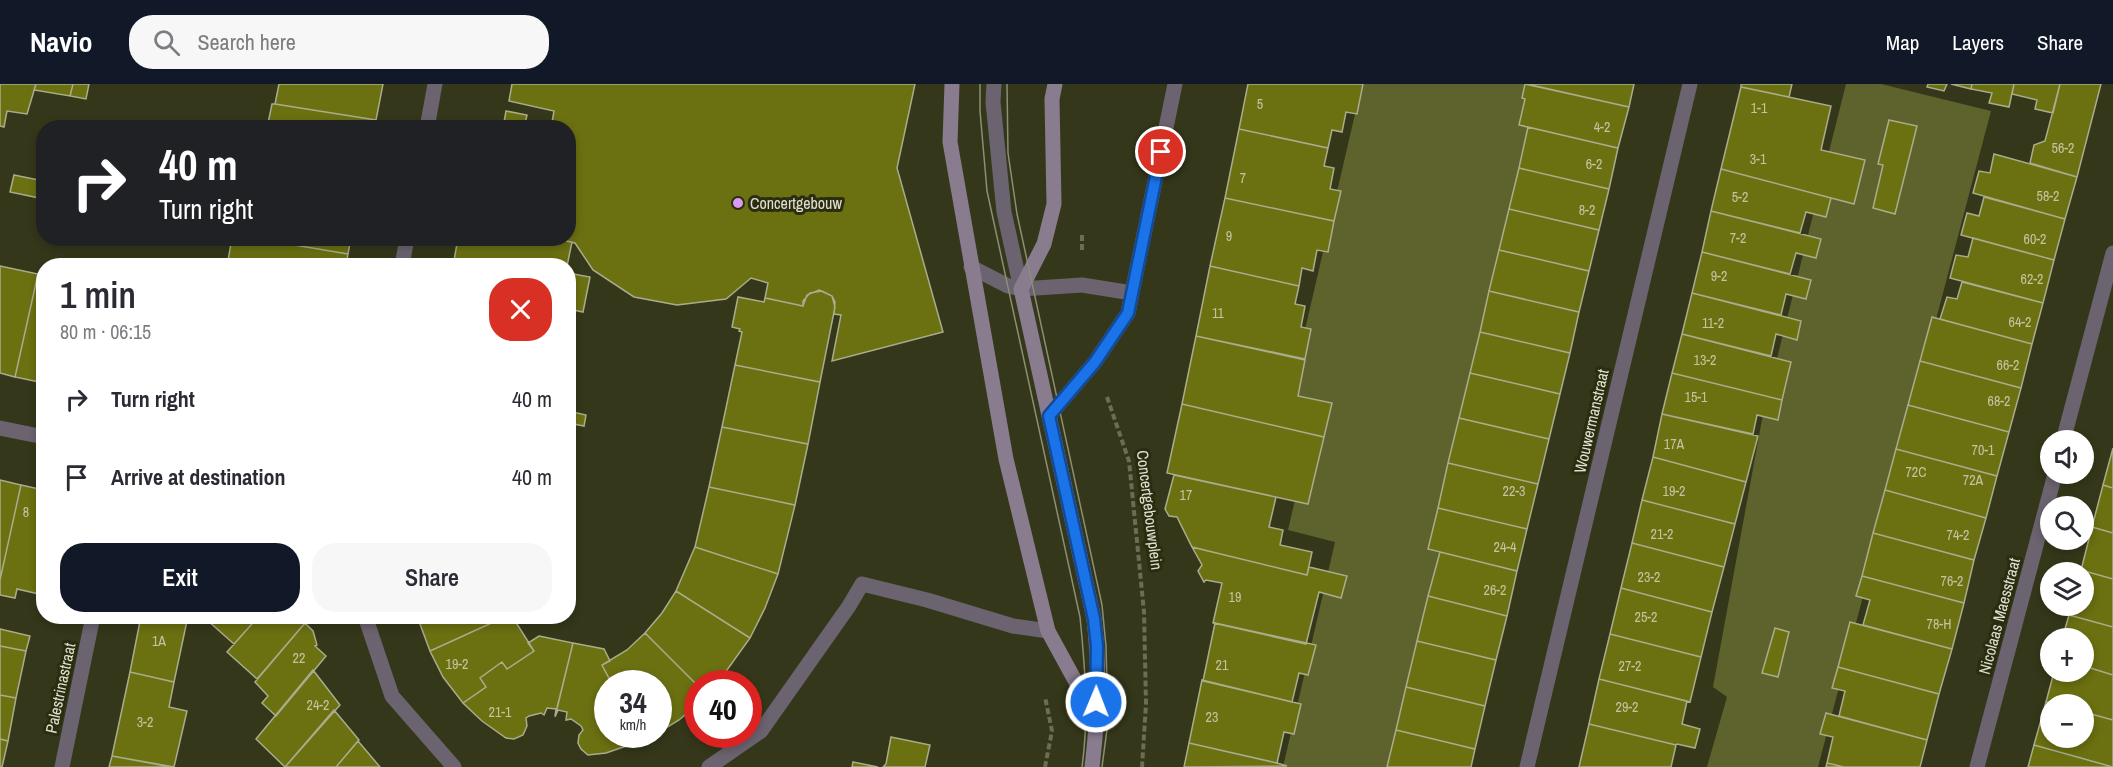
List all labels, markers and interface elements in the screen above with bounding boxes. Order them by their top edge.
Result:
search box [129,15,549,69]
text: Navio [30,23,93,61]
icon: search [150,26,183,59]
text: Search here [198,27,296,57]
text: Map [1886,28,1919,57]
text: Layers [1952,28,2004,57]
text: Share [2037,28,2083,57]
house number: 5 [1257,95,1263,113]
house number: 1-1 [1751,99,1768,117]
house number: 4-2 [1594,118,1610,136]
pin [1135,126,1186,177]
icon: arrive [1144,135,1177,168]
text: 40 m [159,137,238,193]
house number: 56-2 [2052,139,2074,157]
icon: right [60,144,138,222]
house number: 3-1 [1750,150,1767,168]
house number: 6-2 [1586,155,1602,173]
house number: 7 [1240,169,1246,187]
house number: 58-2 [2037,187,2059,205]
house number: 5-2 [1732,188,1748,206]
text: Turn right [159,191,253,227]
place label: Concertgebouw [750,192,842,214]
marker: Concertgebouw [731,196,745,210]
house number: 8-2 [1579,201,1595,219]
house number: 9 [1226,227,1232,245]
house number: 7-2 [1730,229,1746,247]
house number: 60-2 [2024,230,2046,248]
house number: 9-2 [1711,267,1727,285]
house number: 62-2 [2021,270,2043,288]
text: 1 min [60,271,136,319]
button: close [489,278,552,341]
house number: 11 [1212,304,1225,322]
house number: 64-2 [2009,313,2031,331]
house number: 11-2 [1702,314,1724,332]
text: 80 m · 06:15 [60,318,151,345]
house number: 13-2 [1694,351,1716,369]
house number: 66-2 [1997,356,2019,374]
street label: Wouwermanstraat [1568,366,1614,475]
icon: right [60,383,93,416]
text: Turn right [111,384,195,414]
text: 40 m [512,384,552,414]
house number: 15-1 [1685,388,1708,406]
house number: 68-2 [1988,392,2010,410]
map controls [2040,430,2094,748]
button: sound [2040,430,2094,484]
house number: 17A [1664,435,1685,453]
house number: 70-1 [1972,441,1995,459]
street label: Concertgebouwplein [1132,449,1168,571]
icon: arrive [60,461,93,494]
text: Arrive at destination [111,462,285,492]
text: 40 m [512,462,552,492]
house number: 72C [1905,463,1927,481]
house number: 72A [1963,471,1984,489]
house number: 22-3 [1503,482,1525,500]
house number: 19-2 [1663,482,1685,500]
house number: 17 [1180,486,1192,504]
button: search [2040,496,2094,550]
house number: 8 [23,503,29,521]
house number: 21-2 [1651,525,1673,543]
house number: 74-2 [1947,526,1969,544]
house number: 24-4 [1494,538,1517,556]
button: Exit [60,543,300,612]
button: Share [312,543,552,612]
street label: Nicolaas Maesstraat [1973,555,2025,677]
button: layers [2040,562,2094,616]
house number: 23-2 [1638,568,1660,586]
house number: 76-2 [1941,572,1963,590]
house number: 26-2 [1484,581,1506,599]
house number: 19 [1229,588,1241,606]
house number: 25-2 [1635,608,1657,626]
house number: 78-H [1927,615,1951,633]
button: + [2040,628,2094,682]
house number: 1A [152,632,166,650]
street label: Palestrinastraat [40,640,80,735]
house number: 22 [293,649,305,667]
house number: 19-2 [446,655,468,673]
house number: 21 [1216,656,1229,674]
house number: 27-2 [1619,657,1641,675]
speed limit sign: 40 [684,670,762,748]
position arrow [1064,670,1128,734]
text: 34 [619,682,647,722]
button: − [2040,694,2094,748]
house number: 24-2 [307,696,329,714]
house number: 29-2 [1616,698,1638,716]
house number: 21-1 [489,703,512,721]
house number: 23 [1206,708,1218,726]
house number: 3-2 [137,713,153,731]
text: km/h [620,714,646,735]

